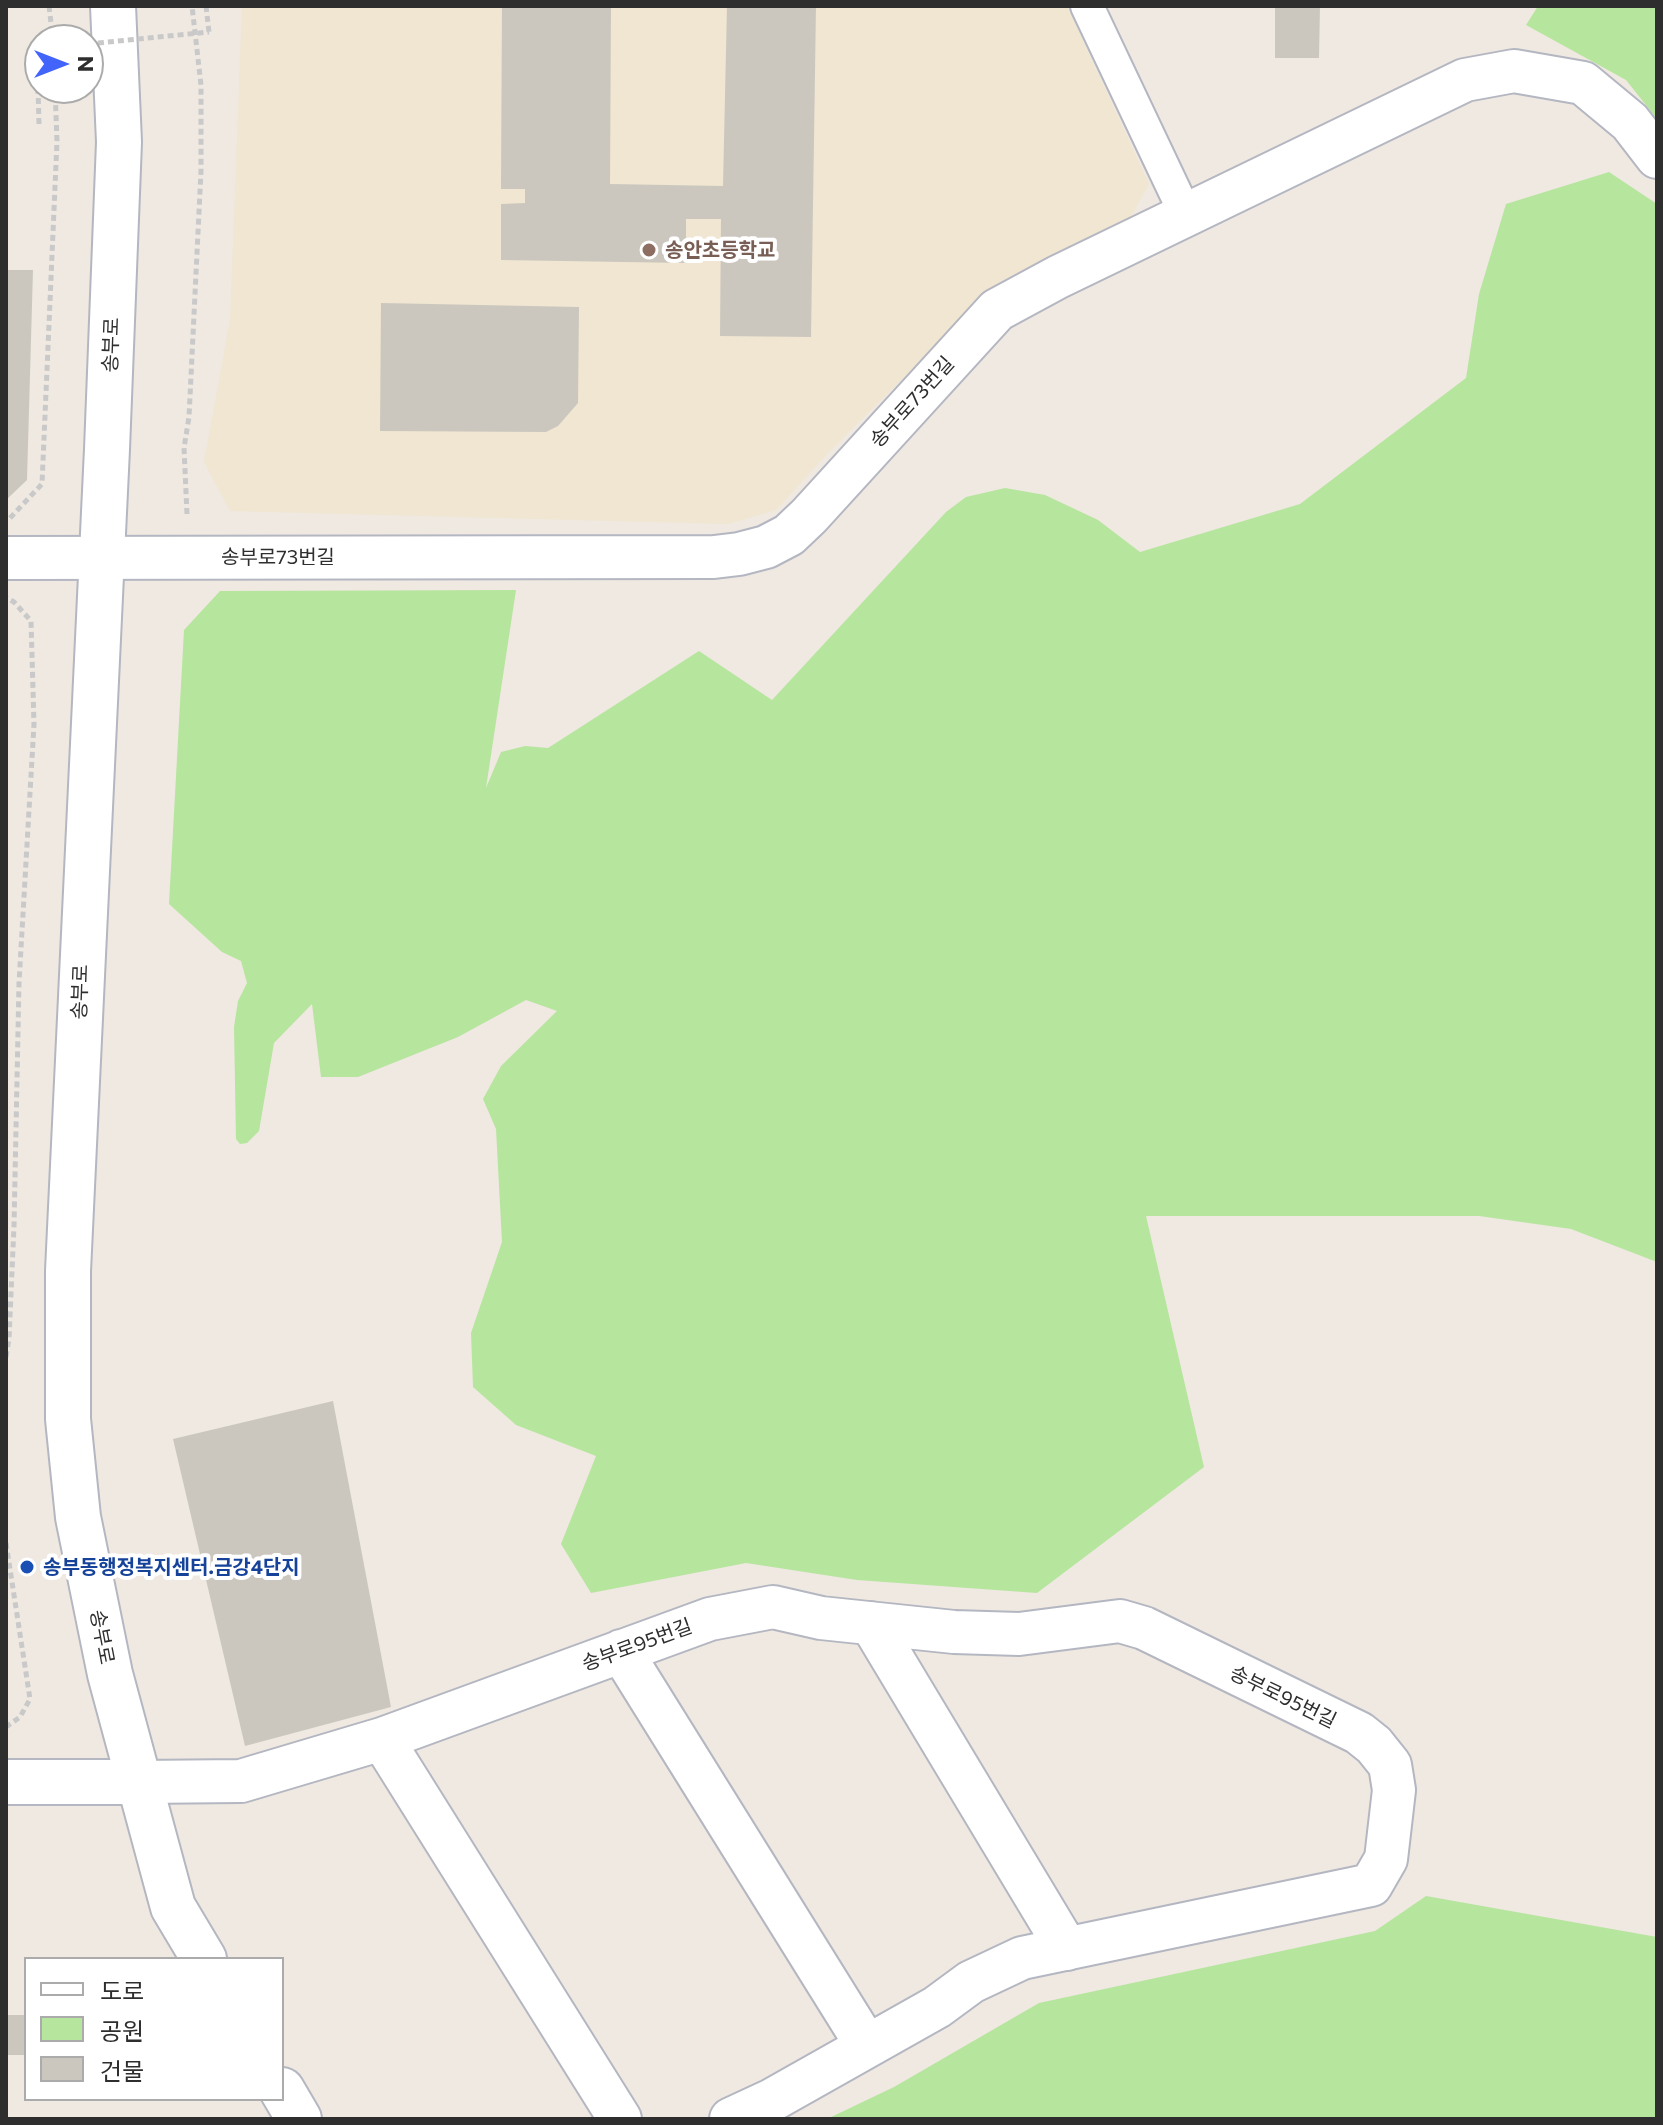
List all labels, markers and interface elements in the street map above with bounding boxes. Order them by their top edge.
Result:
north arrow [24,24,104,104]
text: N [73,56,100,72]
place label: 송안초등학교 [665,238,775,262]
marker: 송안초등학교 [640,241,658,259]
street label: 송부로 [98,317,124,373]
street label: 송부로73번길 [865,352,959,452]
street label: 송부로73번길 [221,545,335,569]
street label: 송부로 [67,964,93,1020]
place label: 송부동행정복지센터.금강4단지 [43,1555,300,1579]
marker: 송부동행정복지센터.금강4단지 [18,1558,36,1576]
street label: 송부로 [85,1608,119,1666]
street label: 송부로95번길 [579,1614,695,1676]
street label: 송부로95번길 [1226,1661,1340,1733]
legend [24,1957,284,2101]
text: 도로 [100,1976,144,2005]
text: 공원 [100,2016,144,2045]
text: 건물 [100,2056,144,2085]

